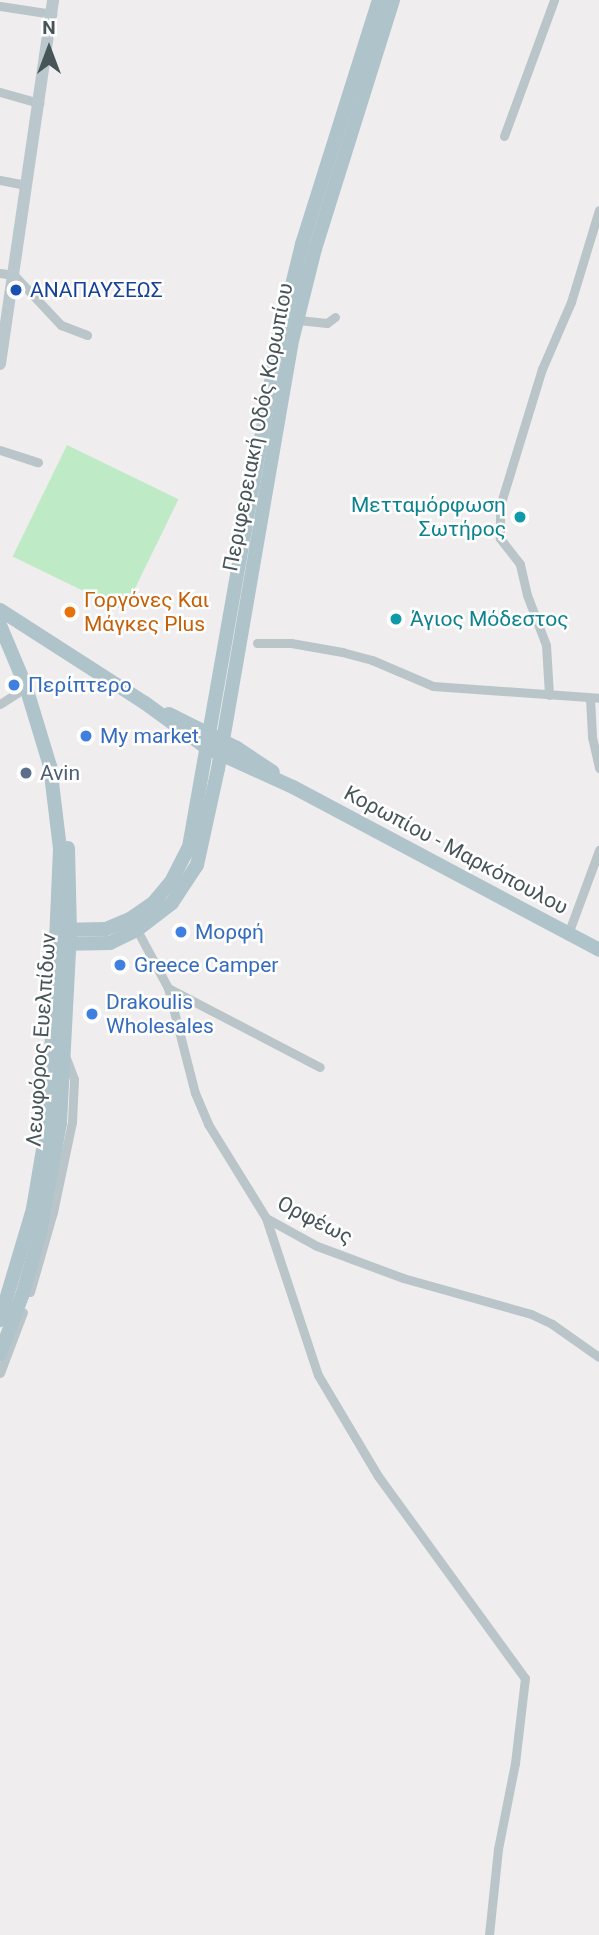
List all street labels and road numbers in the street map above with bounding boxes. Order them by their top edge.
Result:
street label: Περιφερειακή Οδός Κορωπίου [218,281,298,573]
street label: Κορωπίου - Μαρκόπουλου [340,780,572,920]
street label: Λεωφόρος Ευελπίδων [21,932,61,1148]
street label: Ορφέως [273,1190,357,1250]

